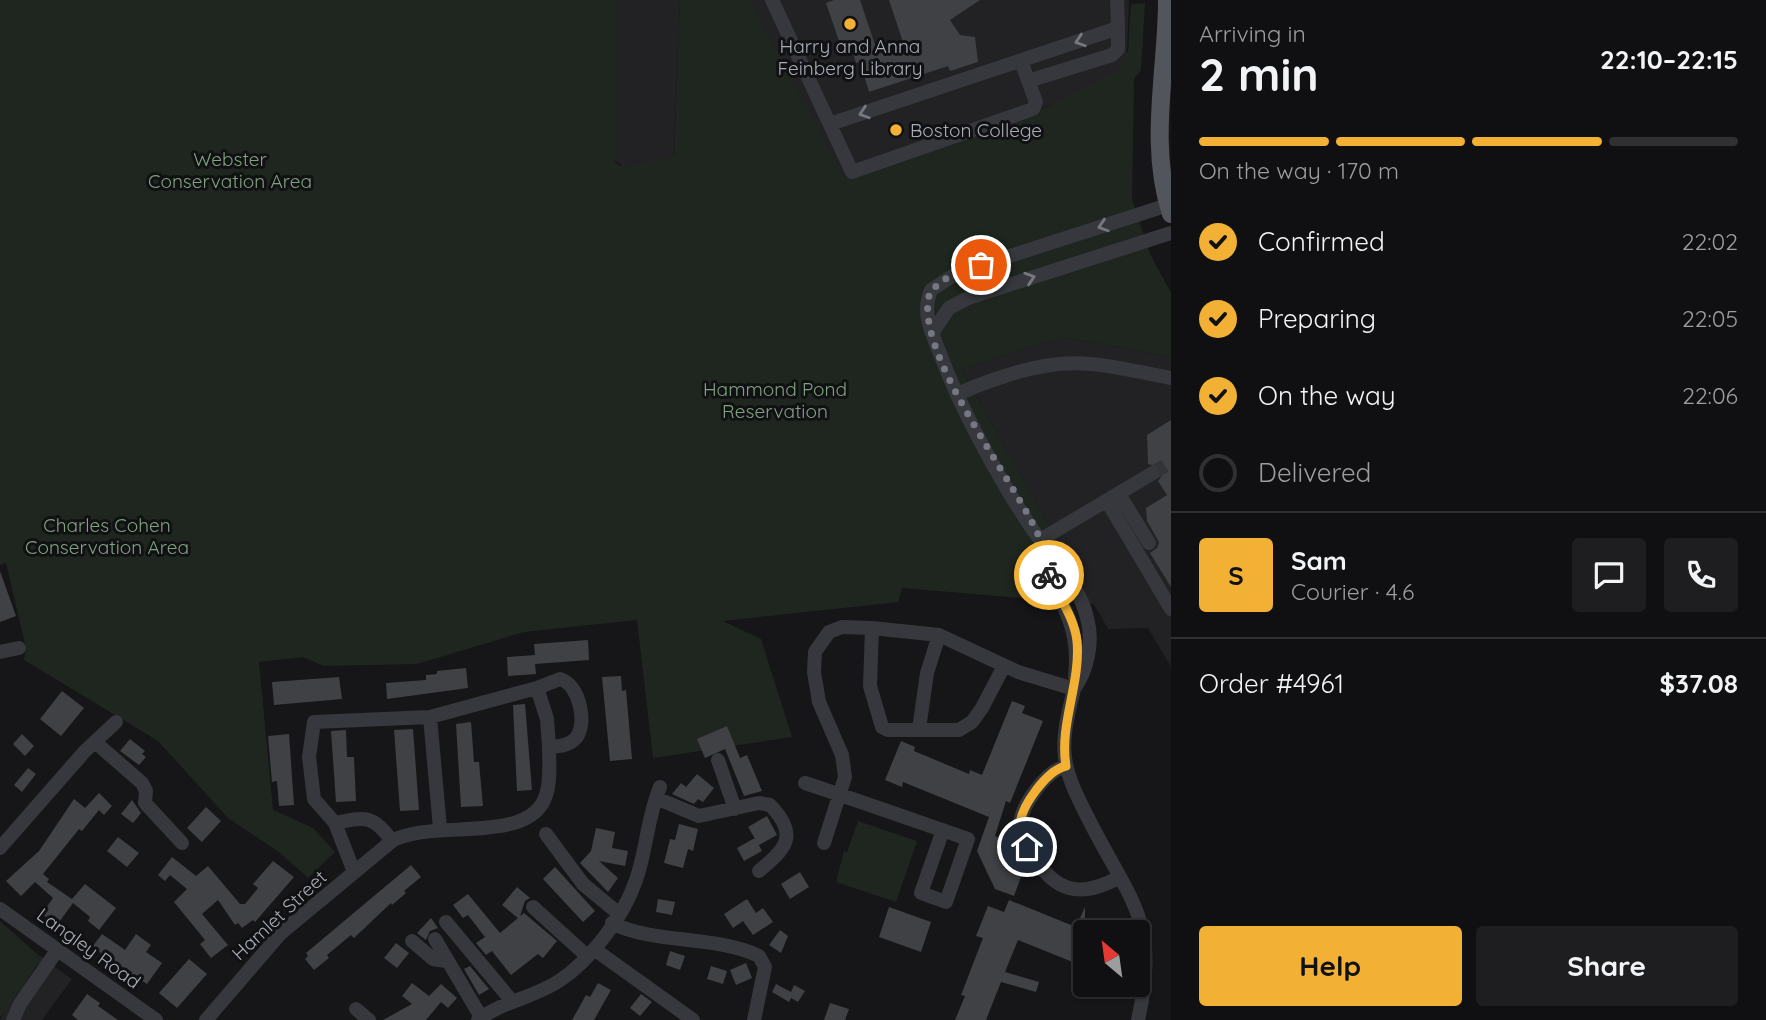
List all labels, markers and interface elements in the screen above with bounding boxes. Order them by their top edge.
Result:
marker: Harry and Anna Feinberg Library [842,16,858,32]
text: Arriving in [1199,19,1306,48]
one-way arrow [1075,33,1087,47]
place label: Harry and Anna Feinberg Library [778,34,922,80]
text: 22:10–22:15 [1600,43,1738,76]
text: 2 min [1199,45,1319,103]
one-way arrow [859,105,871,119]
place label: Boston College [910,118,1042,142]
marker: Boston College [888,122,904,138]
park label: Webster Conservation Area [148,147,312,193]
text: On the way · 170 m [1199,156,1399,185]
one-way arrow [1098,217,1110,232]
icon: check [1199,223,1237,261]
text: Confirmed [1258,225,1385,258]
text: 22:02 [1682,227,1738,256]
pin [951,235,1011,295]
icon: bag [962,246,1000,284]
one-way arrow [1024,272,1036,286]
icon: check [1199,300,1237,338]
text: Preparing [1258,302,1376,335]
text: 22:05 [1682,304,1738,333]
park label: Hammond Pond Reservation [703,377,847,423]
icon: check [1199,377,1237,415]
text: On the way [1258,379,1396,412]
text: 22:06 [1682,381,1738,410]
text: Delivered [1258,456,1371,489]
park label: Charles Cohen Conservation Area [25,513,189,559]
button: chat [1572,538,1646,612]
button: phone [1664,538,1738,612]
courier [1014,540,1084,610]
text: Sam [1291,544,1347,577]
icon: bike [1030,556,1068,594]
text: S [1228,559,1244,592]
text: Courier · 4.6 [1291,577,1414,606]
text: Order #4961 [1199,667,1344,700]
text: $37.08 [1659,667,1738,700]
pin [997,817,1057,877]
icon: home [1008,828,1046,866]
street label: Hamlet Street [227,865,331,965]
street label: Langley Road [32,902,146,994]
north arrow [1073,920,1150,998]
map controls [1073,920,1150,997]
button: Help [1199,926,1462,1006]
button: Share [1476,926,1738,1006]

